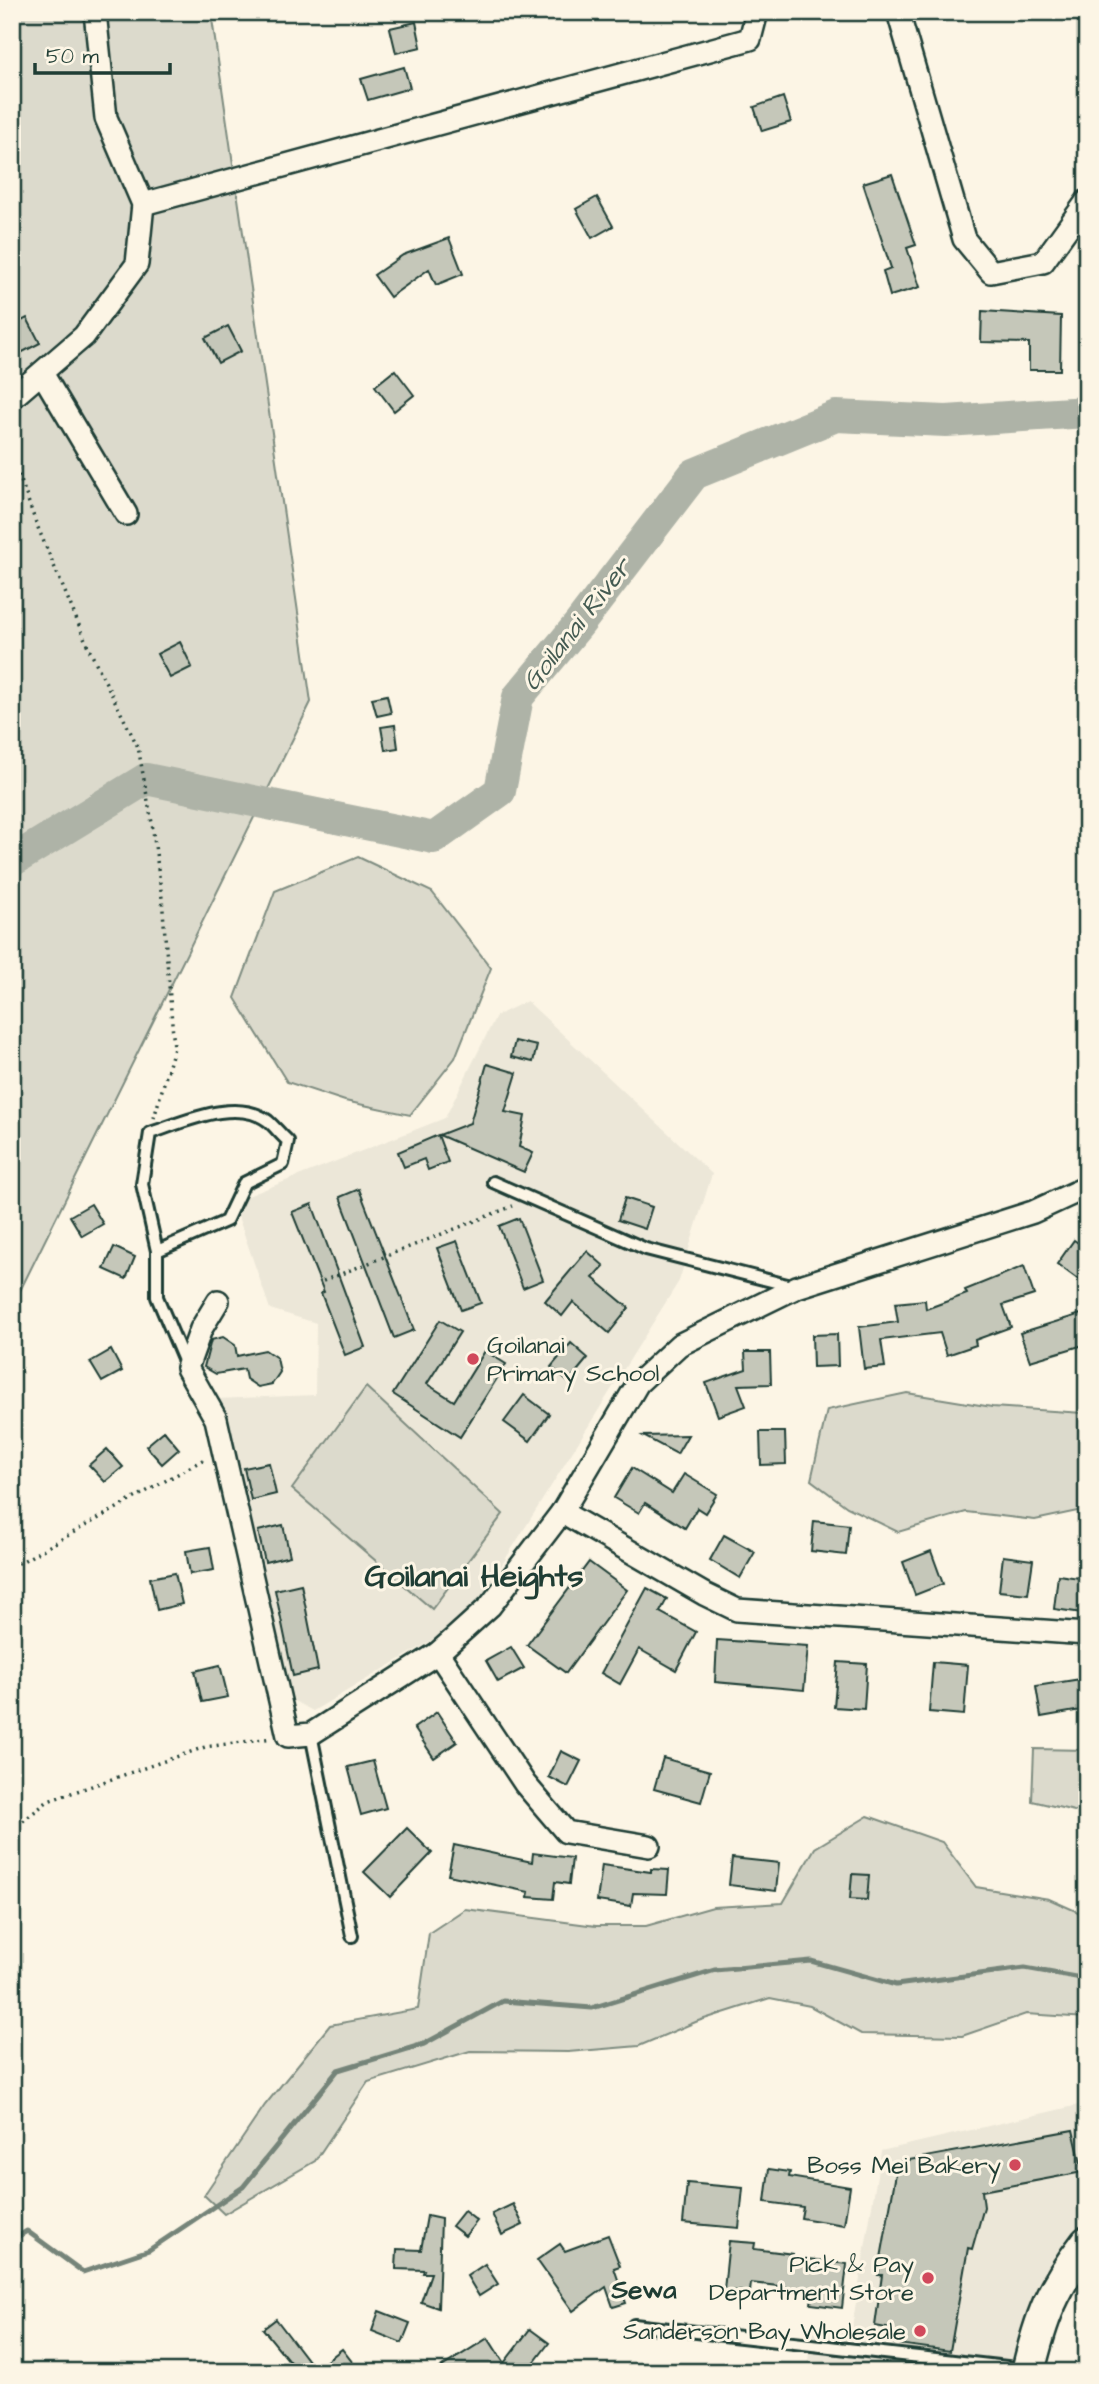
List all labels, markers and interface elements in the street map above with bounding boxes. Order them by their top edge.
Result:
scale bar [35,32,170,76]
text: 50 m [46,42,100,71]
water label: Goilanai River [514,549,641,698]
place label: Goilanai Primary School [487,1329,659,1392]
marker: Goilanai Primary School [465,1351,481,1367]
district label: Goilanai Heights [364,1554,584,1600]
place label: Boss Mei Bakery [807,2149,1001,2184]
marker: Boss Mei Bakery [1007,2157,1023,2173]
place label: Pick & Pay Department Store [709,2248,914,2310]
marker: Pick & Pay Department Store [920,2270,936,2286]
district label: Sewa [610,2272,677,2308]
place label: Sanderson Bay Wholesale [623,2315,906,2350]
marker: Sanderson Bay Wholesale [912,2323,928,2339]

